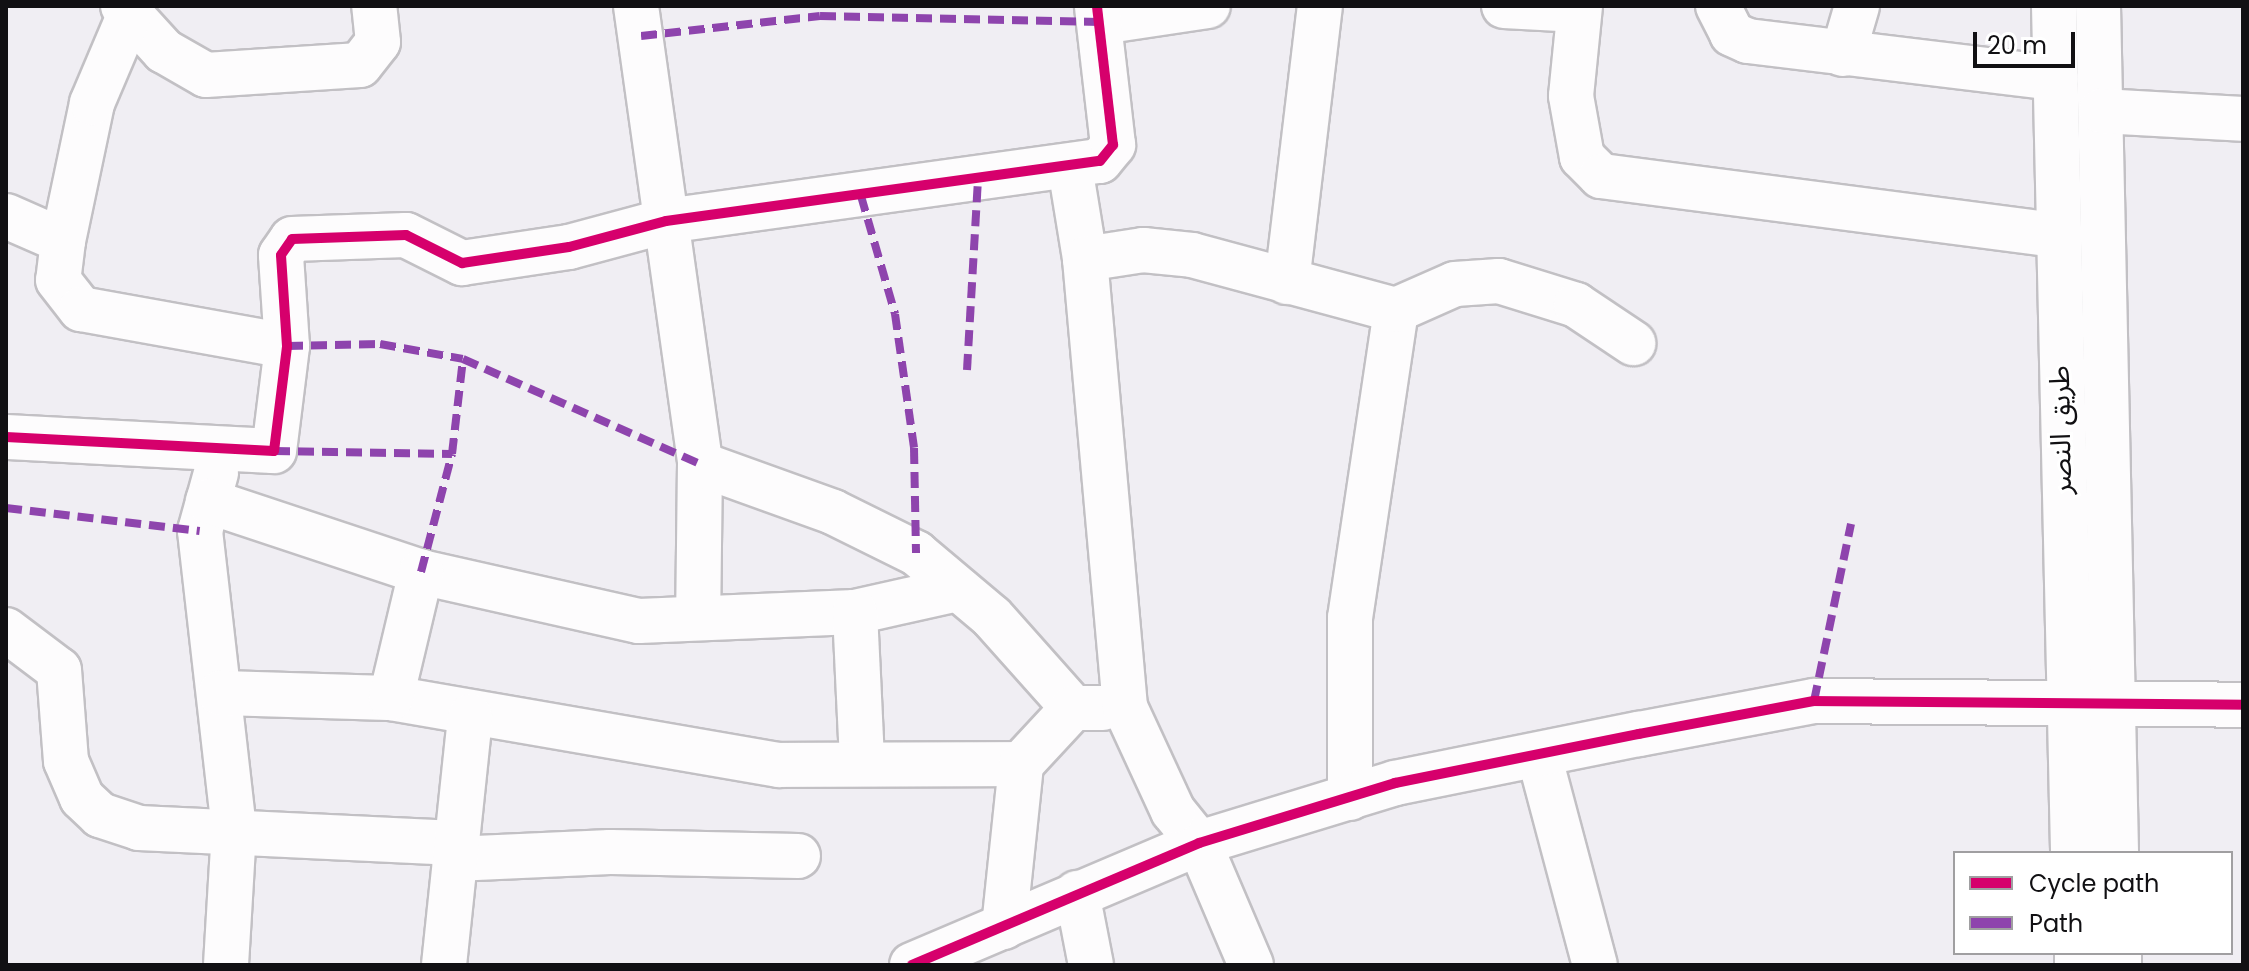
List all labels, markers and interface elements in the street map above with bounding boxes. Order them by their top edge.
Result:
scale bar [1977,16,2079,66]
text: 20 m [1987,29,2047,62]
street label: طريق النصر [2043,365,2079,495]
legend [1953,851,2233,955]
text: Cycle path [2029,867,2159,900]
text: Path [2029,907,2083,940]

